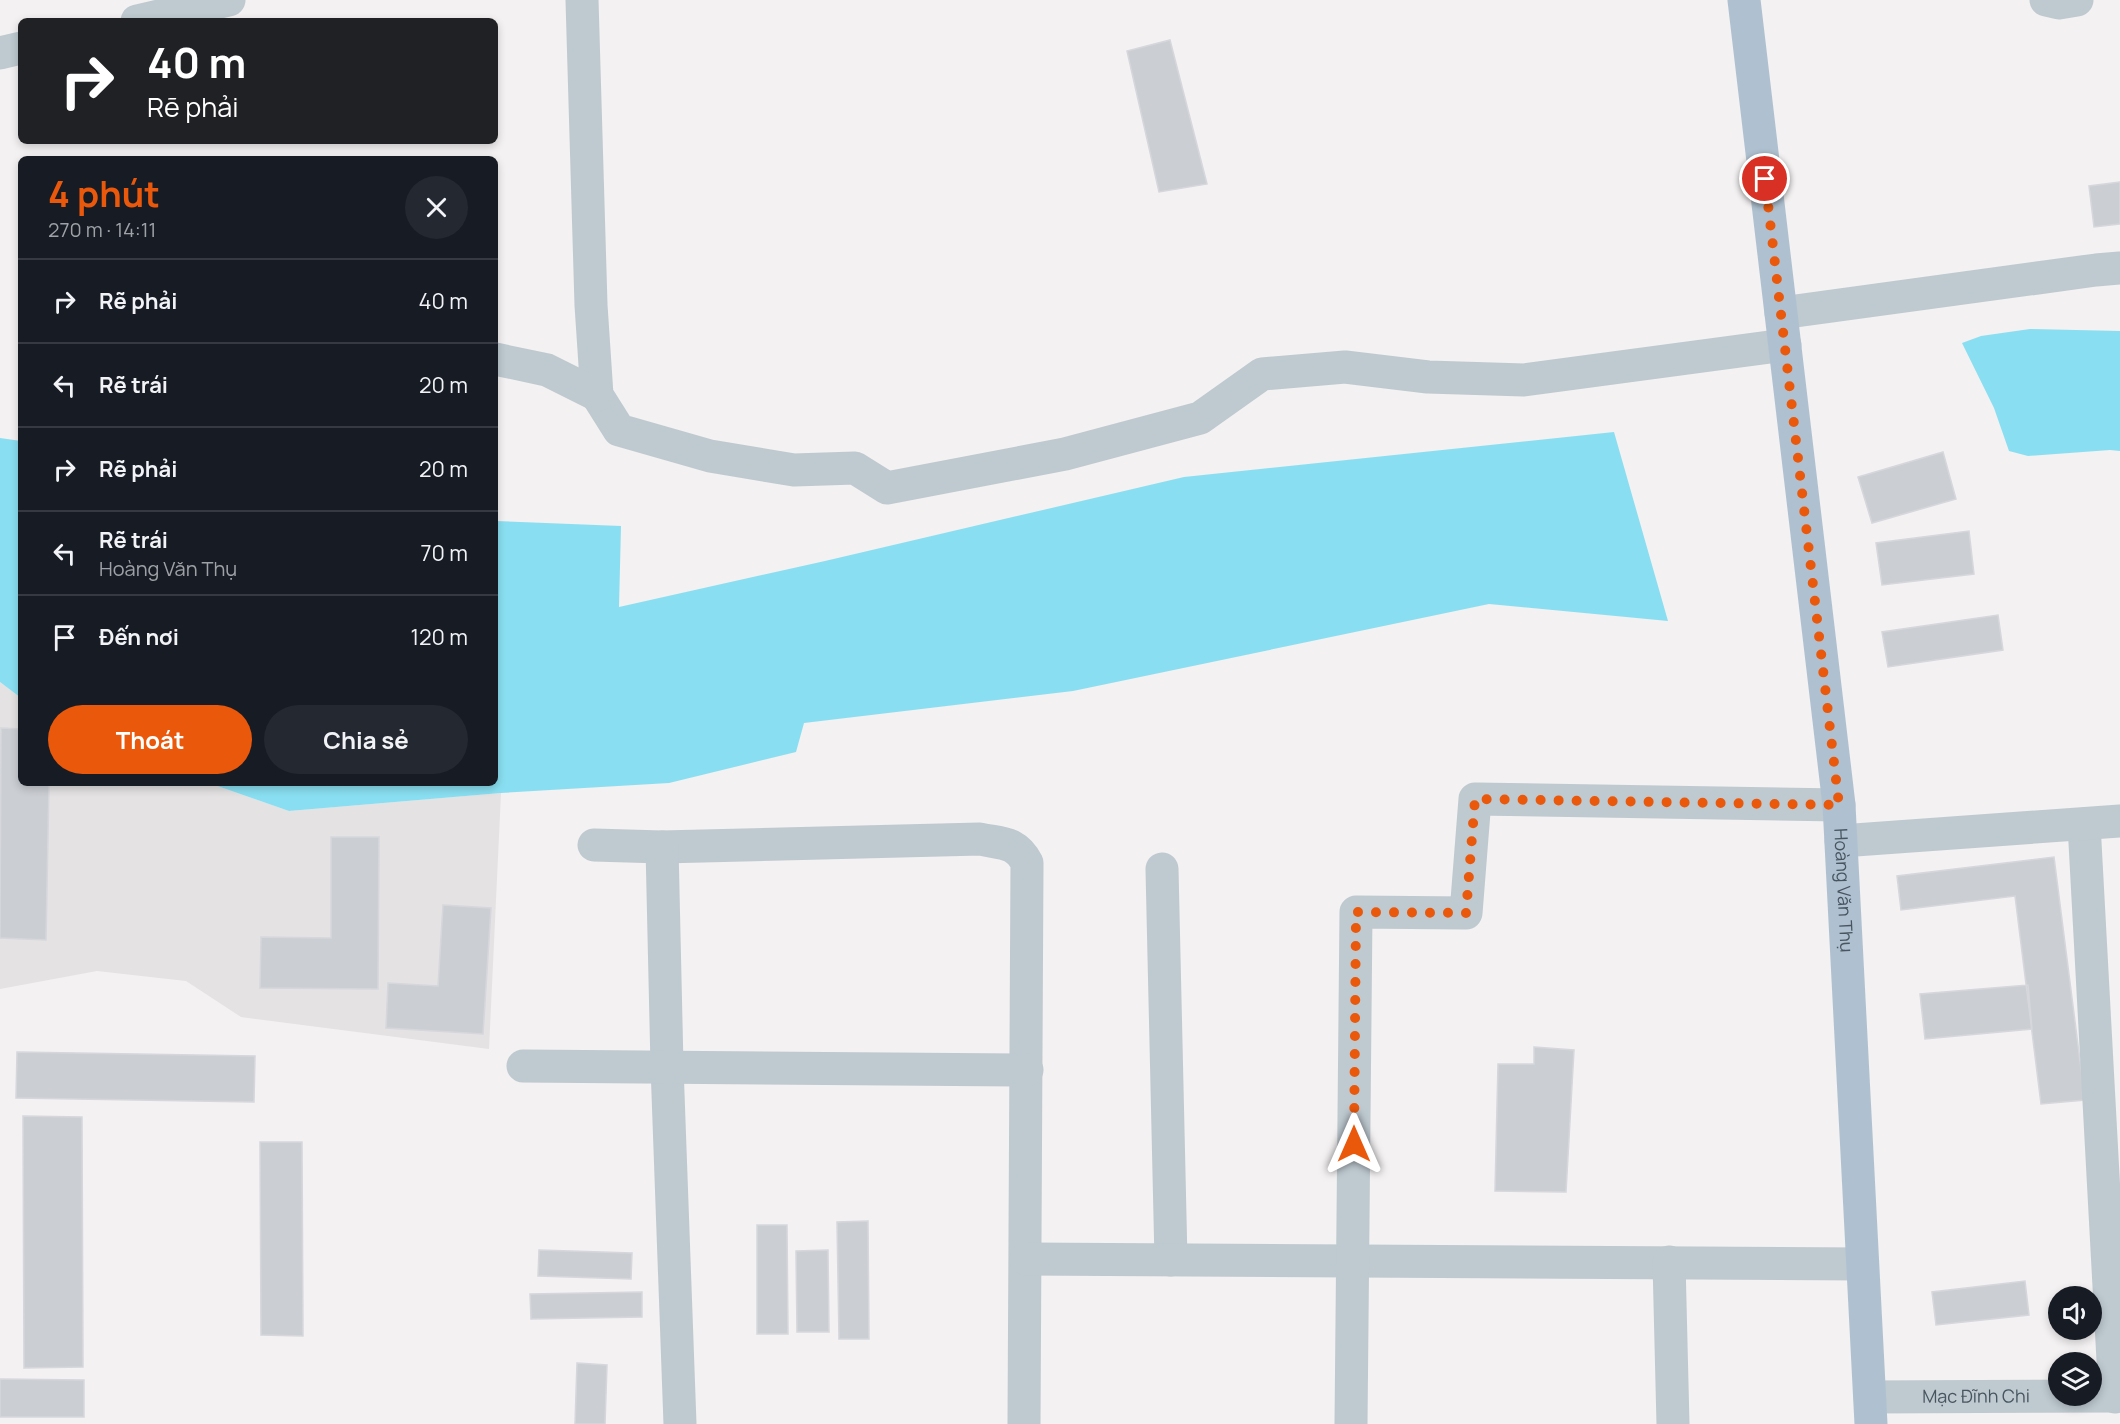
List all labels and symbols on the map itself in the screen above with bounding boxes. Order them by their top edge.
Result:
pin [1739,153,1790,204]
street label: Hoàng Văn Thụ [1829,827,1860,953]
position arrow [1322,1112,1386,1176]
street label: Mạc Đĩnh Chi [1922,1383,2030,1408]

